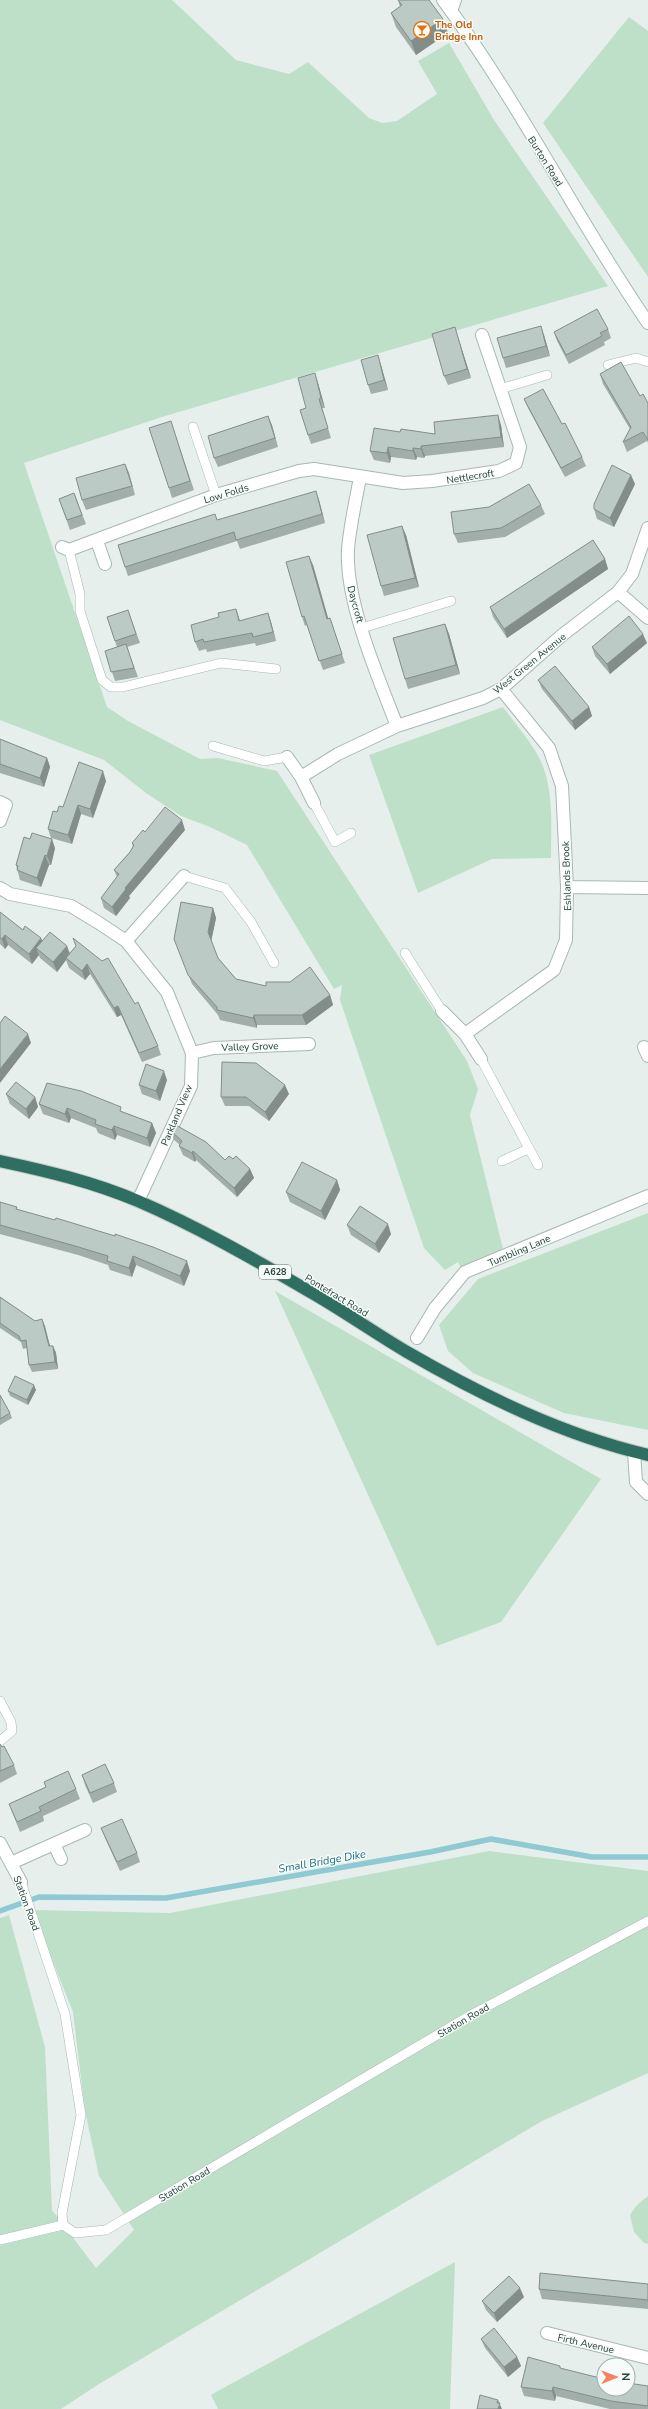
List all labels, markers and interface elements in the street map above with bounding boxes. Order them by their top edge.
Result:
place label: The Old Bridge Inn [435,18,483,44]
bar icon: The Old Bridge Inn [412,20,432,40]
street label: Burton Road [524,134,566,189]
street label: Nettlecroft [445,466,495,488]
street label: Low Folds [202,480,251,507]
street label: Daycroft [343,584,367,625]
street label: West Green Avenue [490,630,569,698]
street label: Eshlands Brook [559,840,575,911]
street label: Valley Grove [220,1039,279,1055]
street label: Parkland View [158,1082,196,1148]
street label: Tumbling Lane [486,1232,553,1270]
road number: A628 [259,1265,291,1279]
street label: Pontefract Road [302,1271,371,1321]
water label: Small Bridge Dike [277,1846,367,1877]
street label: Station Road [10,1874,43,1933]
street label: Station Road [435,2000,492,2041]
street label: Station Road [156,2164,213,2206]
street label: Firth Avenue [556,2331,615,2357]
north arrow [596,2357,636,2397]
text: N [618,2373,633,2381]

